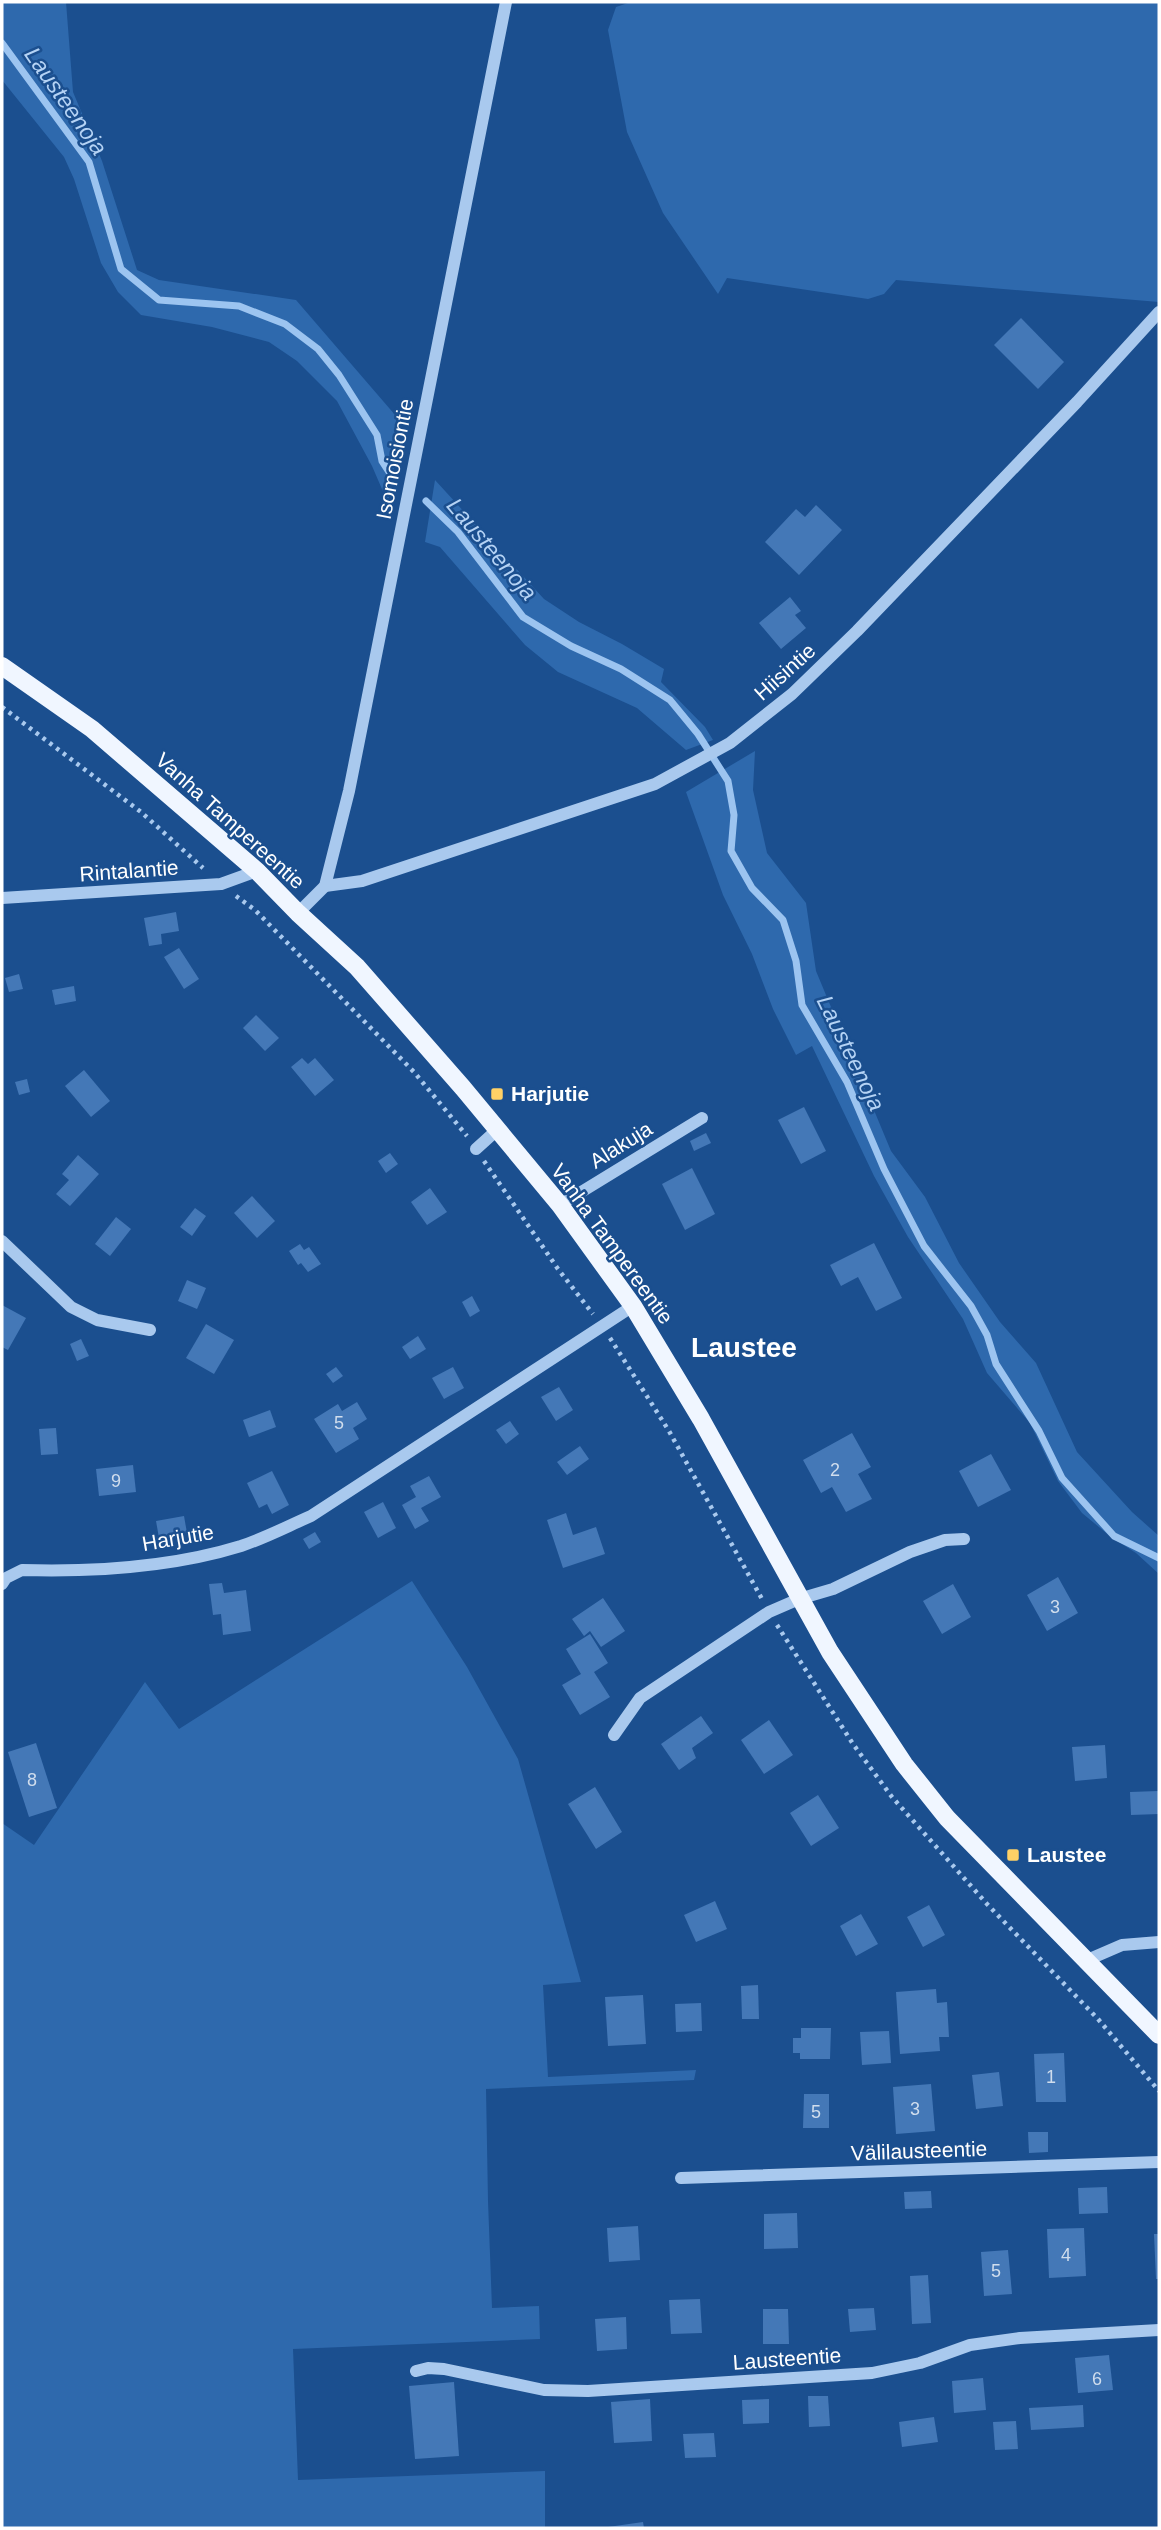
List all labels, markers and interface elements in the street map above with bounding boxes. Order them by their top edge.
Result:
water label: Lausteenoja [19,42,113,160]
street label: Isomoisiontie [372,397,417,521]
water label: Lausteenoja [442,493,542,605]
street label: Hiisintie [750,638,820,705]
street label: Vanha Tampereentie [151,748,309,893]
street label: Rintalantie [79,856,179,885]
water label: Lausteenoja [812,991,890,1115]
place label: Harjutie [511,1082,589,1105]
marker: Harjutie [489,1086,505,1102]
street label: Alakuja [585,1116,656,1173]
street label: Vanha Tampereentie [547,1159,678,1328]
district label: Laustee [691,1332,797,1363]
house number: 5 [334,1413,344,1433]
house number: 2 [830,1460,840,1480]
house number: 9 [111,1471,121,1491]
street label: Harjutie [140,1520,216,1555]
house number: 3 [1050,1597,1060,1617]
house number: 8 [27,1770,37,1790]
place label: Laustee [1027,1843,1106,1866]
marker: Laustee [1005,1847,1021,1863]
house number: 1 [1046,2067,1056,2087]
house number: 3 [910,2099,920,2119]
house number: 5 [811,2102,821,2122]
street label: Välilausteentie [850,2137,988,2164]
house number: 4 [1061,2245,1071,2265]
house number: 5 [991,2261,1001,2281]
street label: Lausteentie [732,2343,842,2374]
house number: 6 [1092,2369,1102,2389]

